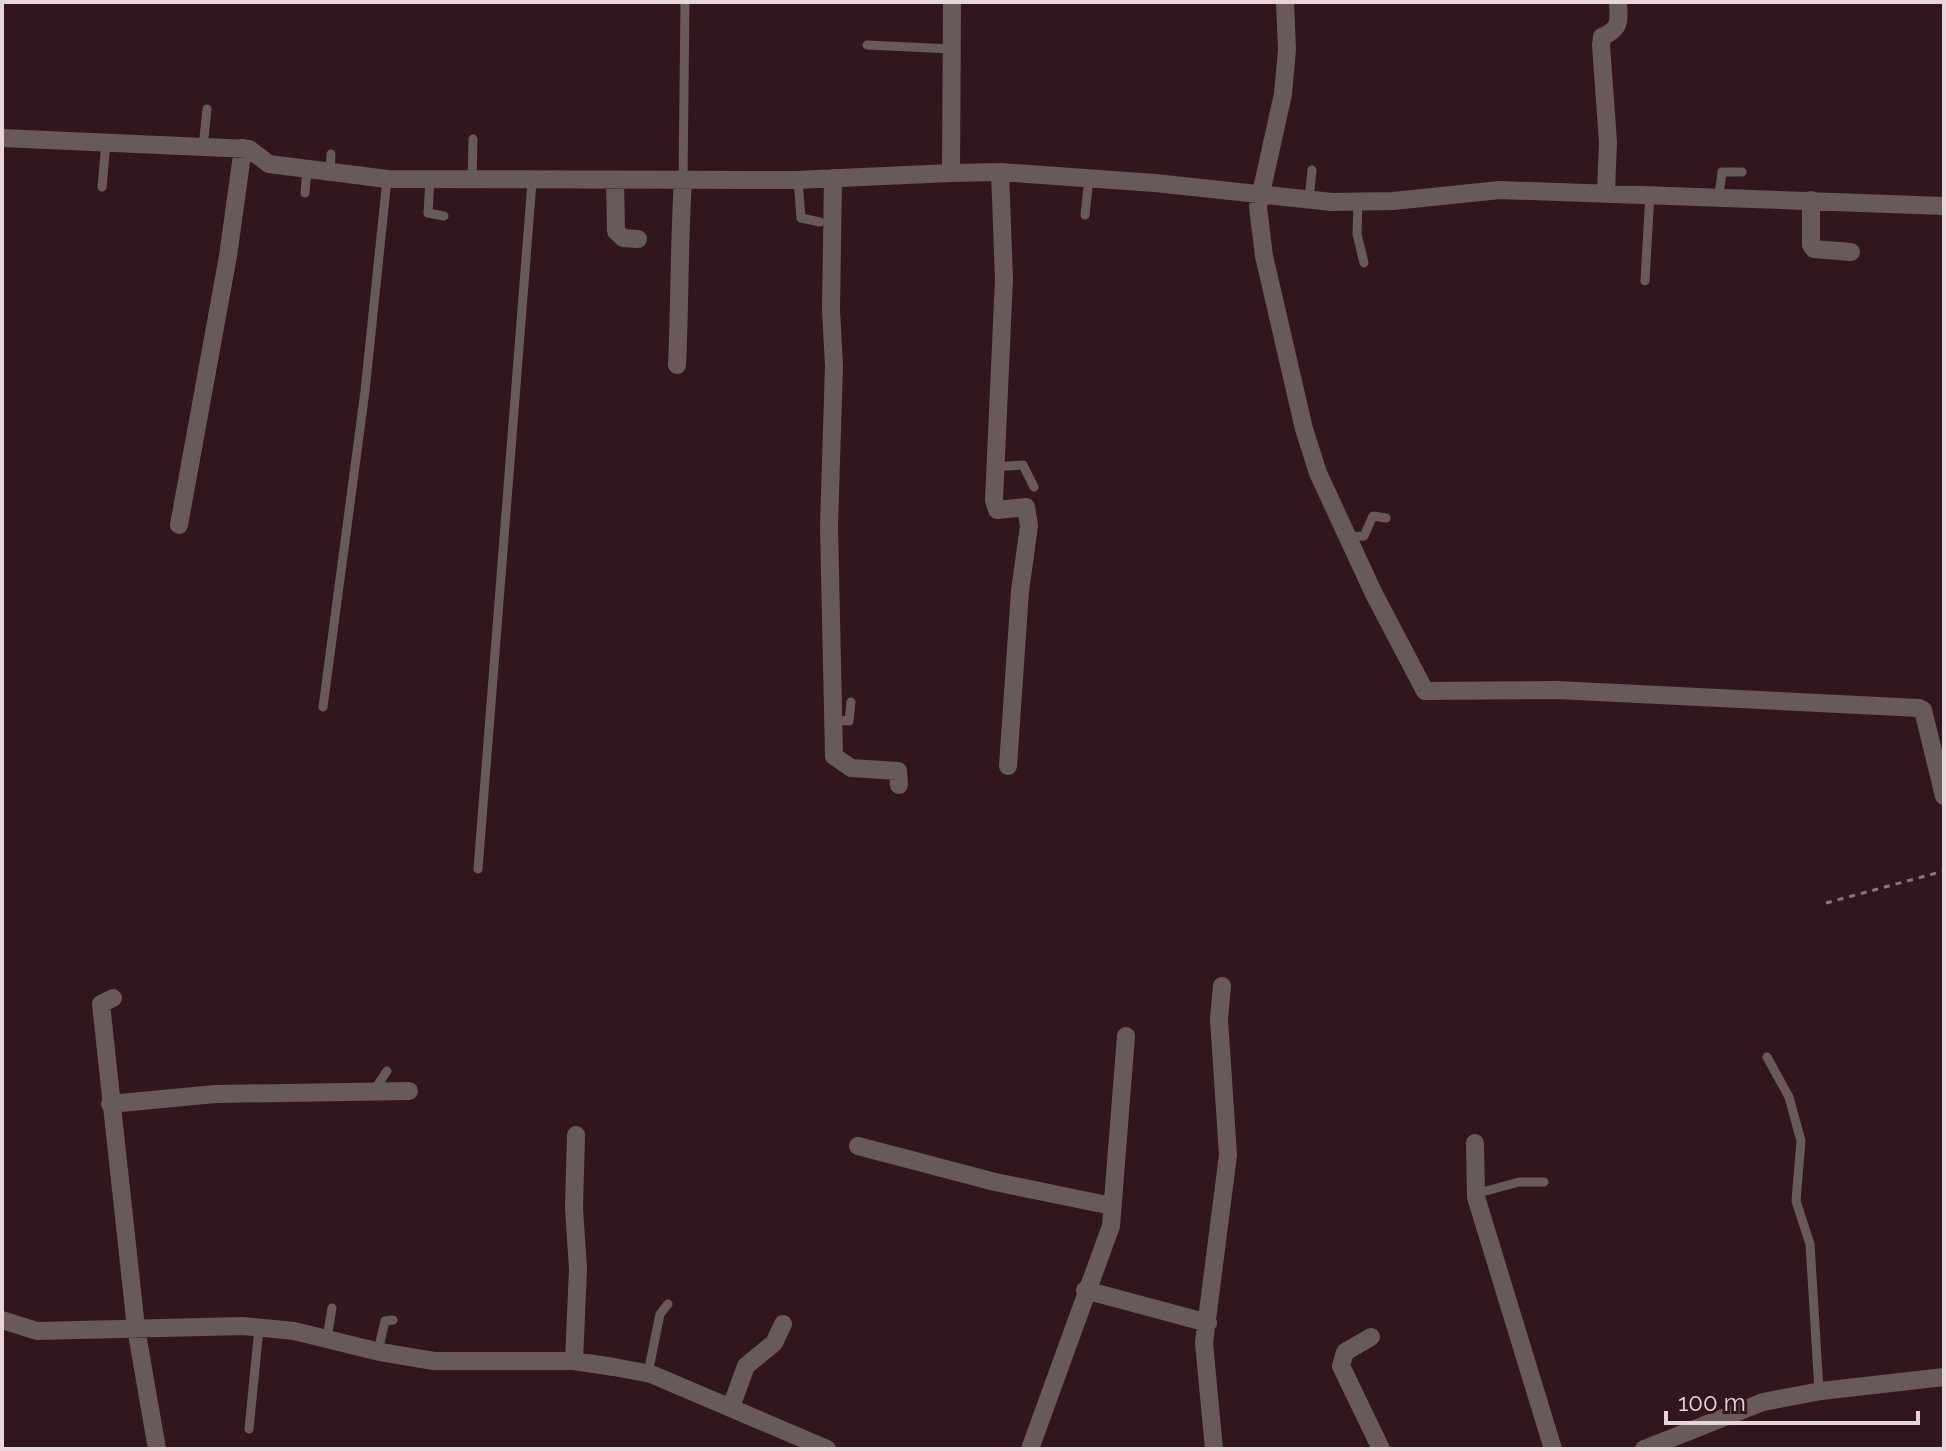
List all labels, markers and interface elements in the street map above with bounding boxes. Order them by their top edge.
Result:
scale bar [1666,1375,1918,1425]
text: 100 m [1678,1388,1746,1417]

